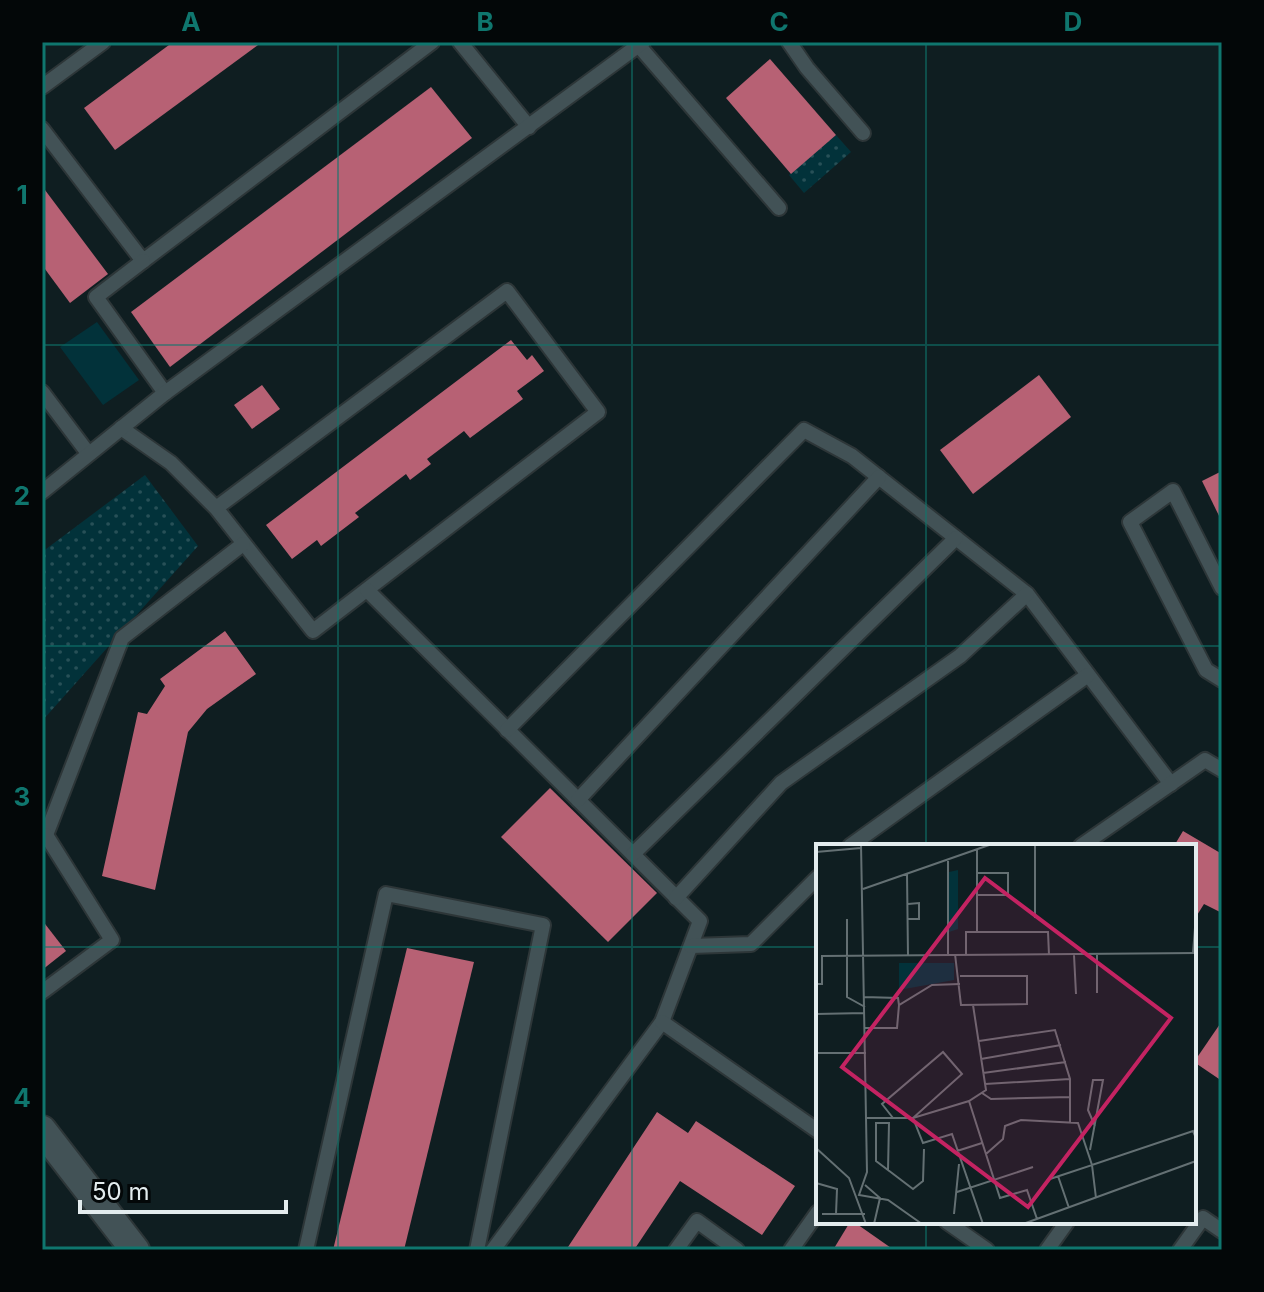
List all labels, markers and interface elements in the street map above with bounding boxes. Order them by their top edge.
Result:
text: A [181,6,201,37]
text: B [476,6,494,37]
text: C [769,6,789,37]
text: D [1064,6,1082,37]
text: 1 [16,179,28,210]
text: 2 [14,480,30,511]
text: 3 [14,781,30,812]
inset map [816,844,1196,1224]
text: 4 [13,1082,31,1113]
scale bar [80,1164,286,1214]
text: 50 m [92,1177,150,1206]

